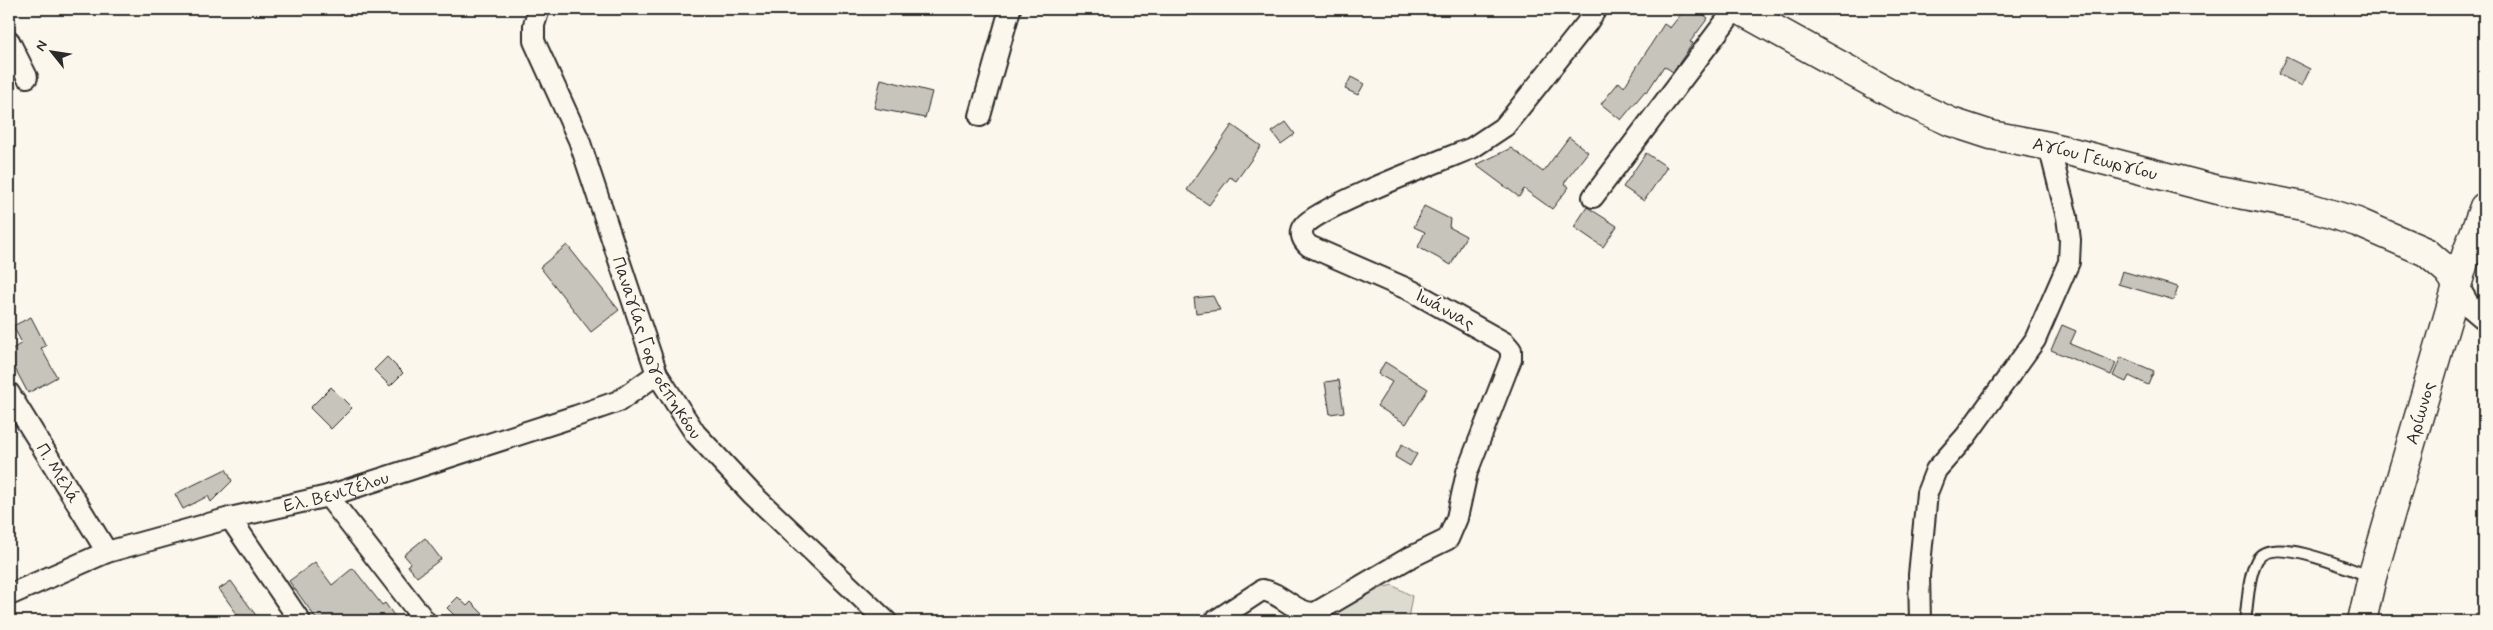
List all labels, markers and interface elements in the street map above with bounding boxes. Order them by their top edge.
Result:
north arrow [28,28,78,78]
text: N [31,37,52,55]
street label: Αγίου Γεωργίου [2030,132,2160,187]
street label: Παναγίας Γοργοεπηκόου [606,254,706,445]
street label: Ιωάννας [1410,284,1479,336]
street label: Αρίωνος [2400,379,2441,447]
street label: Π. Μελά [30,439,85,508]
street label: Ελ. Βενιζέλου [281,466,392,519]

